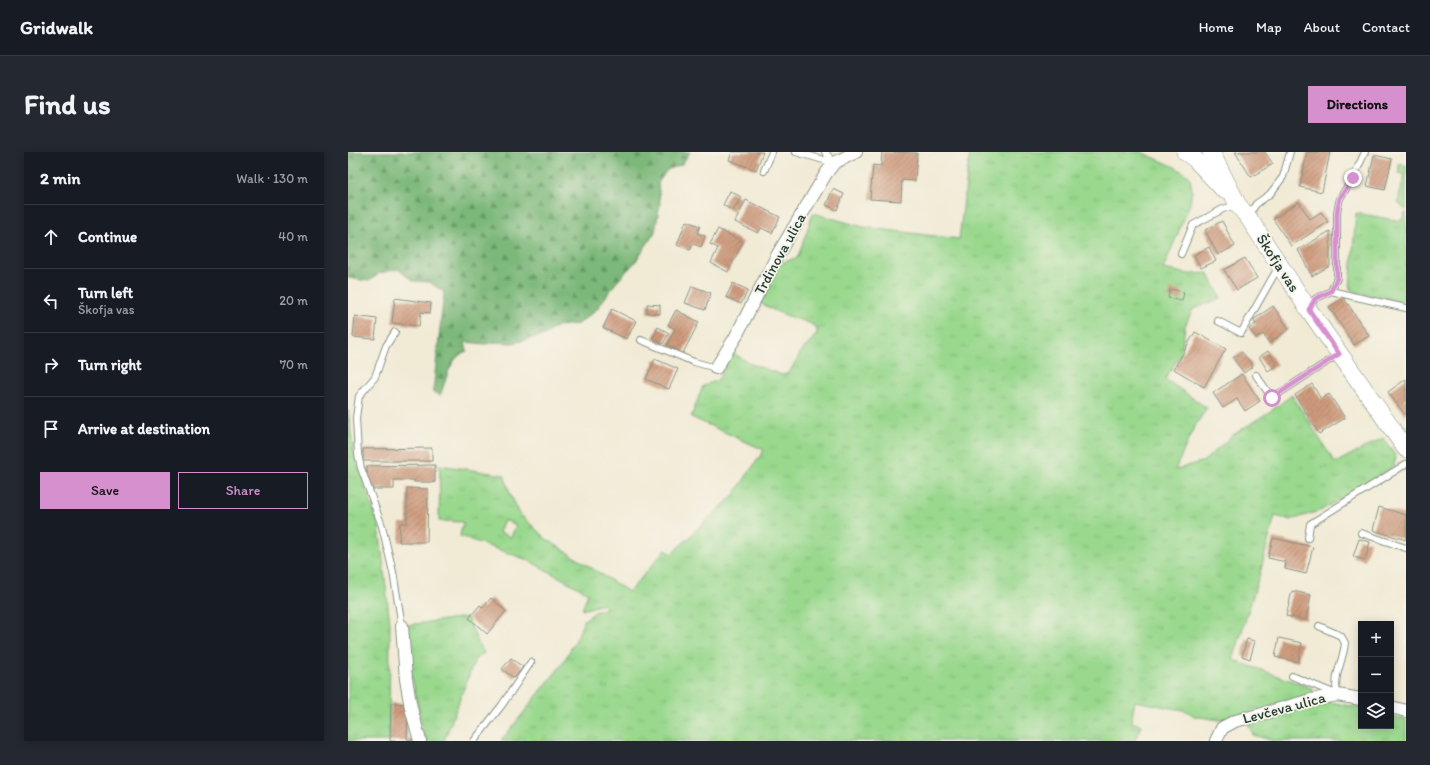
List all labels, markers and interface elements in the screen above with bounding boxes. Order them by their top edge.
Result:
text: Gridwalk [20,16,93,39]
text: Home [1199,19,1234,36]
text: Map [1256,19,1282,36]
text: About [1304,19,1340,36]
text: Contact [1362,19,1410,36]
button: Directions [1308,86,1406,123]
text: Find us [24,87,111,121]
text: 2 min [40,168,80,188]
route end [1344,169,1362,187]
text: Walk · 130 m [236,171,308,186]
street label: Trdinova ulica [750,210,810,298]
icon: ahead [40,226,62,248]
text: Continue [78,228,137,246]
text: 40 m [278,229,308,244]
street label: Škofja vas [1253,231,1304,296]
text: Turn left [78,284,133,302]
icon: left [40,290,62,312]
text: 20 m [279,293,308,308]
text: Škofja vas [78,302,135,317]
icon: right [40,354,62,376]
text: Turn right [78,356,142,374]
text: 70 m [280,357,308,372]
route start [1263,389,1281,407]
icon: arrive [40,418,62,440]
text: Arrive at destination [78,420,210,438]
button: Save [40,472,170,509]
button: Share [178,472,308,509]
map controls [1358,621,1394,729]
button: + [1358,621,1394,657]
button: − [1358,657,1394,693]
street label: Levčeva ulica [1241,688,1328,728]
button: layers [1358,693,1394,729]

